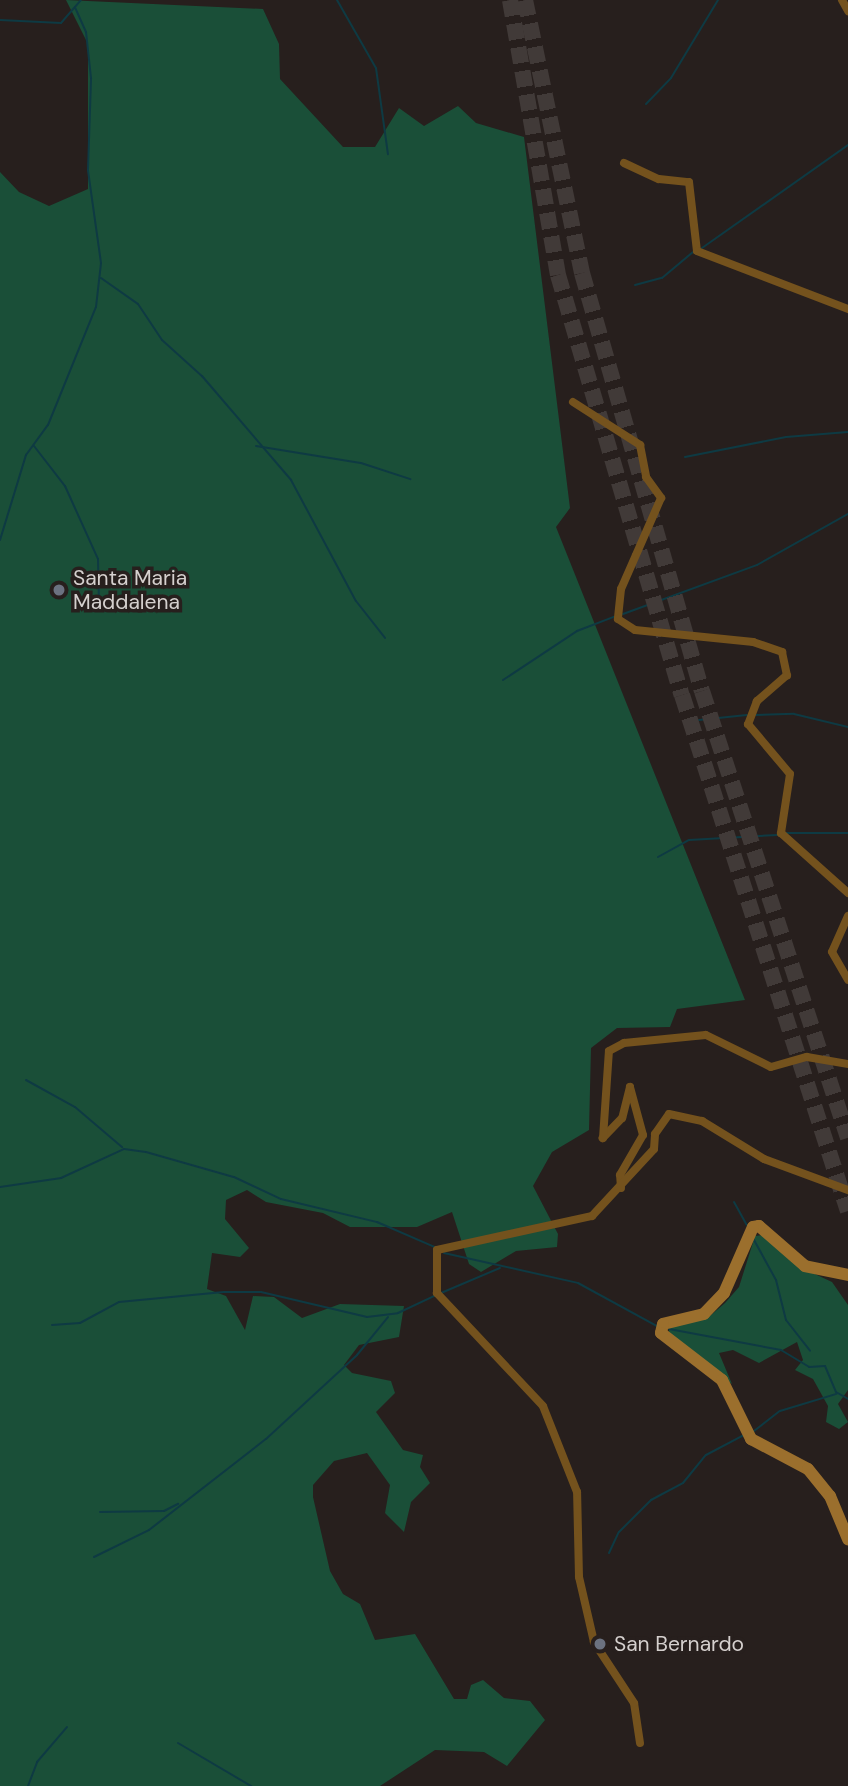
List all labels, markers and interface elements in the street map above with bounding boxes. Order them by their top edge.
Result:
place label: Santa Maria Maddalena [73,565,187,615]
marker: Santa Maria Maddalena [51,582,67,598]
place label: San Bernardo [614,1631,744,1657]
marker: San Bernardo [592,1636,608,1652]

